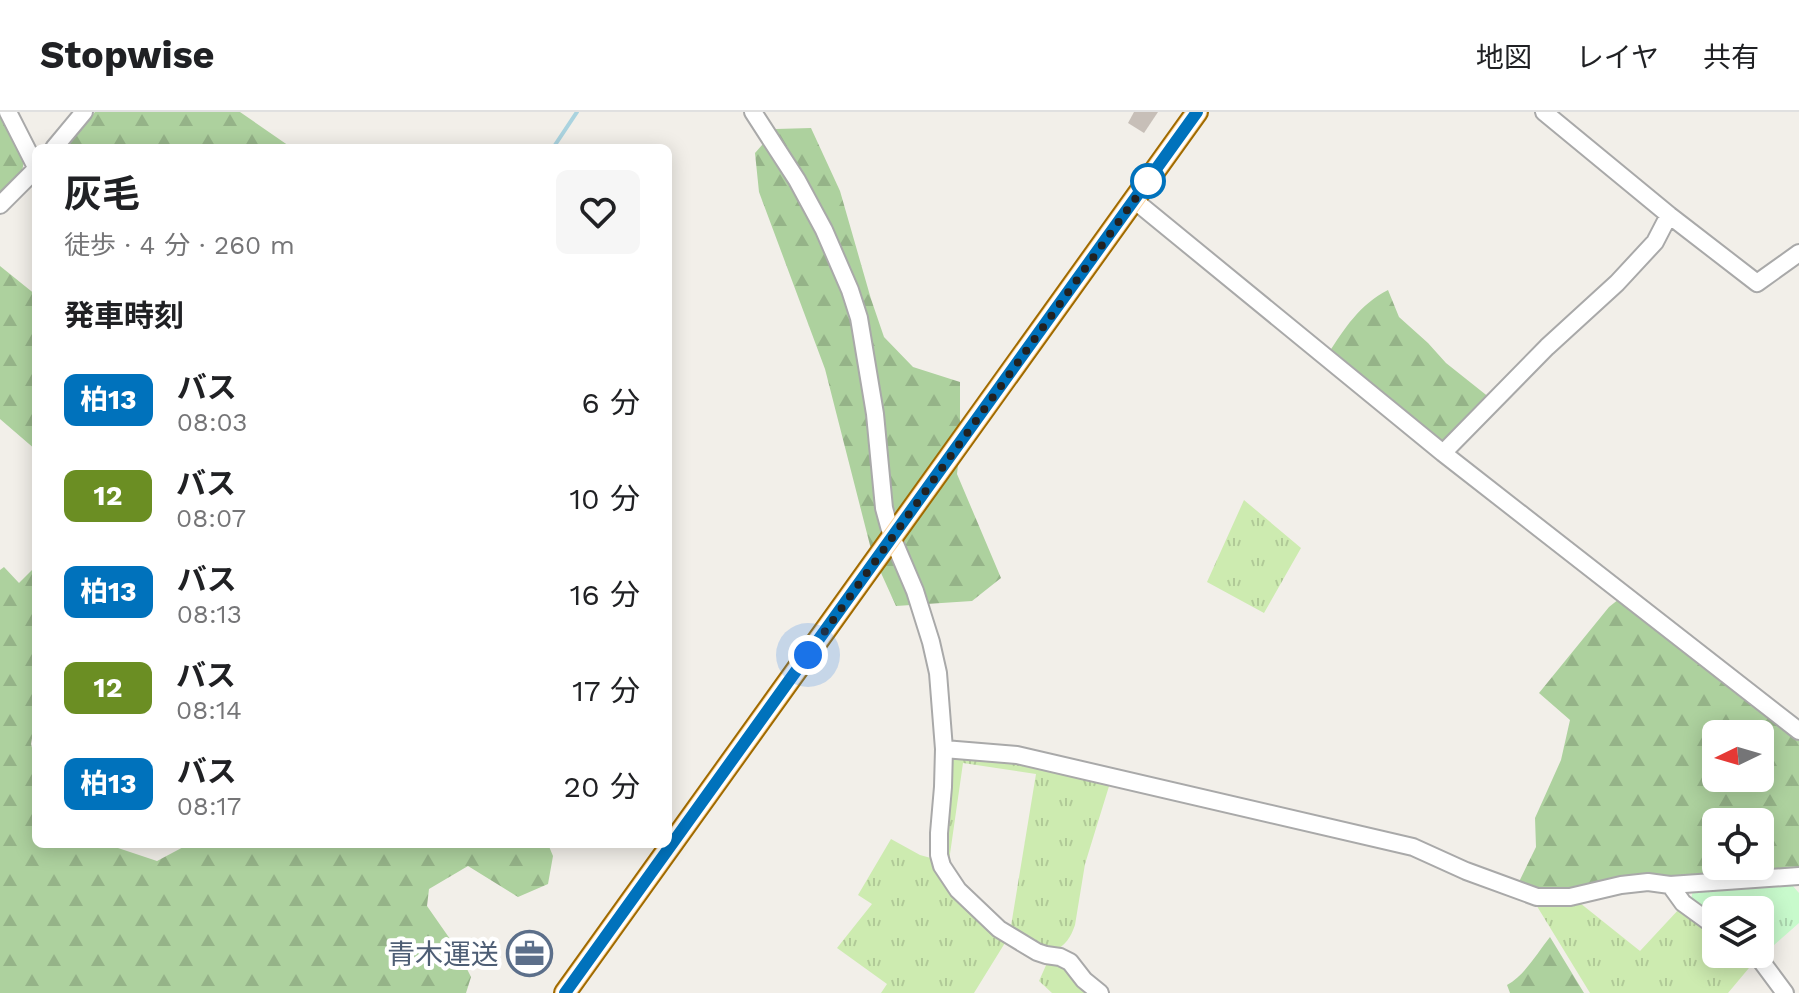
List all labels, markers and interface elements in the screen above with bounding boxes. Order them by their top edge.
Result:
text: Stopwise [40,33,215,77]
text: 地図 [1476,41,1532,74]
text: レイヤ [1576,41,1659,74]
text: 共有 [1703,41,1759,74]
unlabelled marker [1131,164,1165,198]
button: heart [556,170,640,254]
text: 灰毛 [64,172,140,216]
text: 徒歩 · 4 分 · 260 m [64,230,295,260]
text: 発車時刻 [64,298,184,333]
text: バス [177,370,237,405]
text: 柏13 [80,383,137,416]
text: 6 分 [582,385,640,420]
text: 08:03 [177,407,247,437]
text: バス [176,466,236,501]
text: 12 [94,479,122,512]
text: 10 分 [569,481,640,516]
text: 08:07 [176,503,246,533]
text: バス [177,562,237,597]
text: 柏13 [80,575,137,608]
text: 16 分 [570,577,640,612]
text: 08:13 [177,599,242,629]
your location [788,635,828,675]
text: バス [176,658,236,693]
text: 12 [94,671,122,704]
text: 17 分 [572,673,640,708]
text: 08:14 [176,695,242,725]
north arrow [1702,720,1774,792]
map controls [1702,720,1774,968]
text: バス [177,754,237,789]
text: 柏13 [80,767,137,800]
text: 20 分 [564,769,640,804]
text: 08:17 [177,791,241,821]
button: locate [1702,808,1774,880]
button: layers [1702,896,1774,968]
office icon: 青木運送 [506,930,554,978]
place label: 青木運送 [387,938,499,971]

